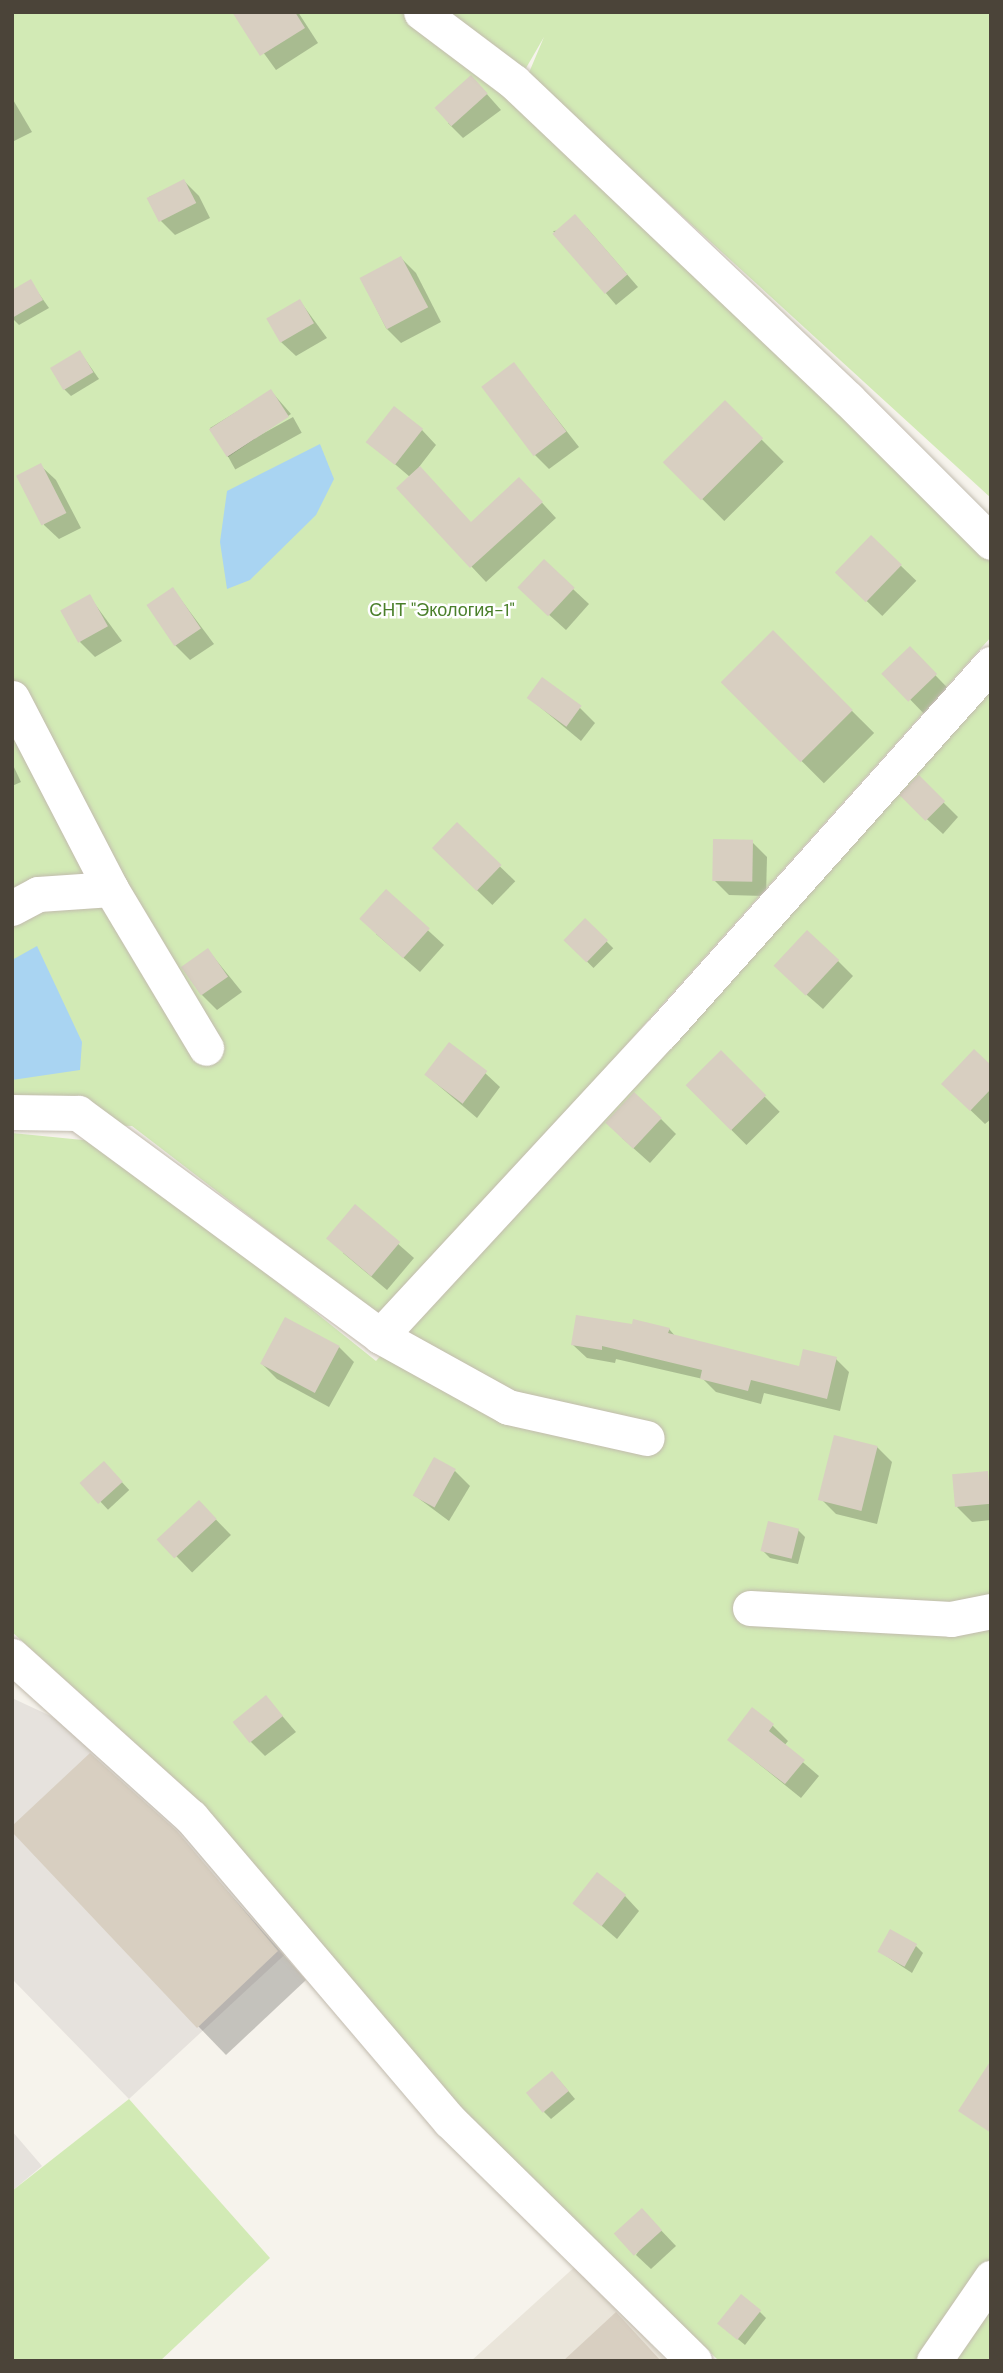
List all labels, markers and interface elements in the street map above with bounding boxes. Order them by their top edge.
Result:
park label: СНТ "Экология-1" [369,599,515,621]

